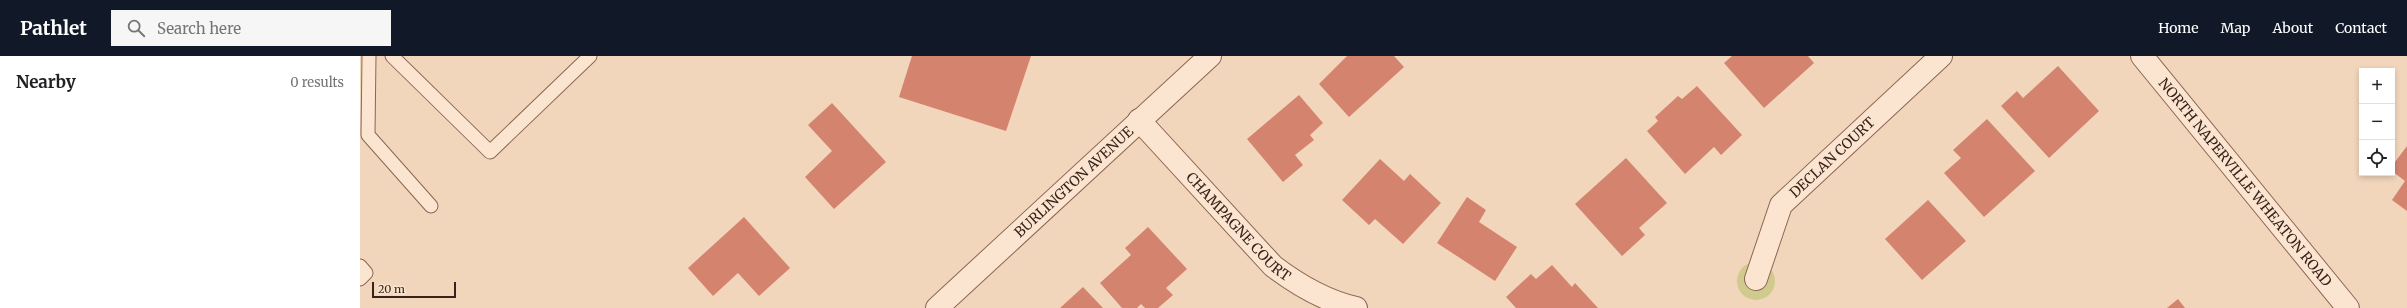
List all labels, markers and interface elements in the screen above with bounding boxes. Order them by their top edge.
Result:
search box [111,10,391,46]
text: Pathlet [20,16,87,40]
icon: search [125,17,147,39]
text: Search here [157,19,241,38]
text: Home [2158,19,2199,37]
text: Map [2221,19,2250,37]
text: About [2272,19,2313,37]
text: Contact [2335,19,2387,37]
map controls [2359,68,2395,176]
button: + [2359,68,2395,104]
text: Nearby [16,71,76,93]
text: 0 results [290,74,344,91]
street label: NORTH NAPERVILLE WHEATON ROAD [2155,74,2336,290]
button: − [2359,104,2395,140]
street label: DECLAN COURT [1786,113,1879,201]
street label: BURLINGTON AVENUE [1010,122,1137,241]
button: locate [2359,140,2395,176]
street label: CHAMPAGNE COURT [1182,168,1295,285]
scale bar [372,280,456,299]
text: 20 m [378,282,405,296]

